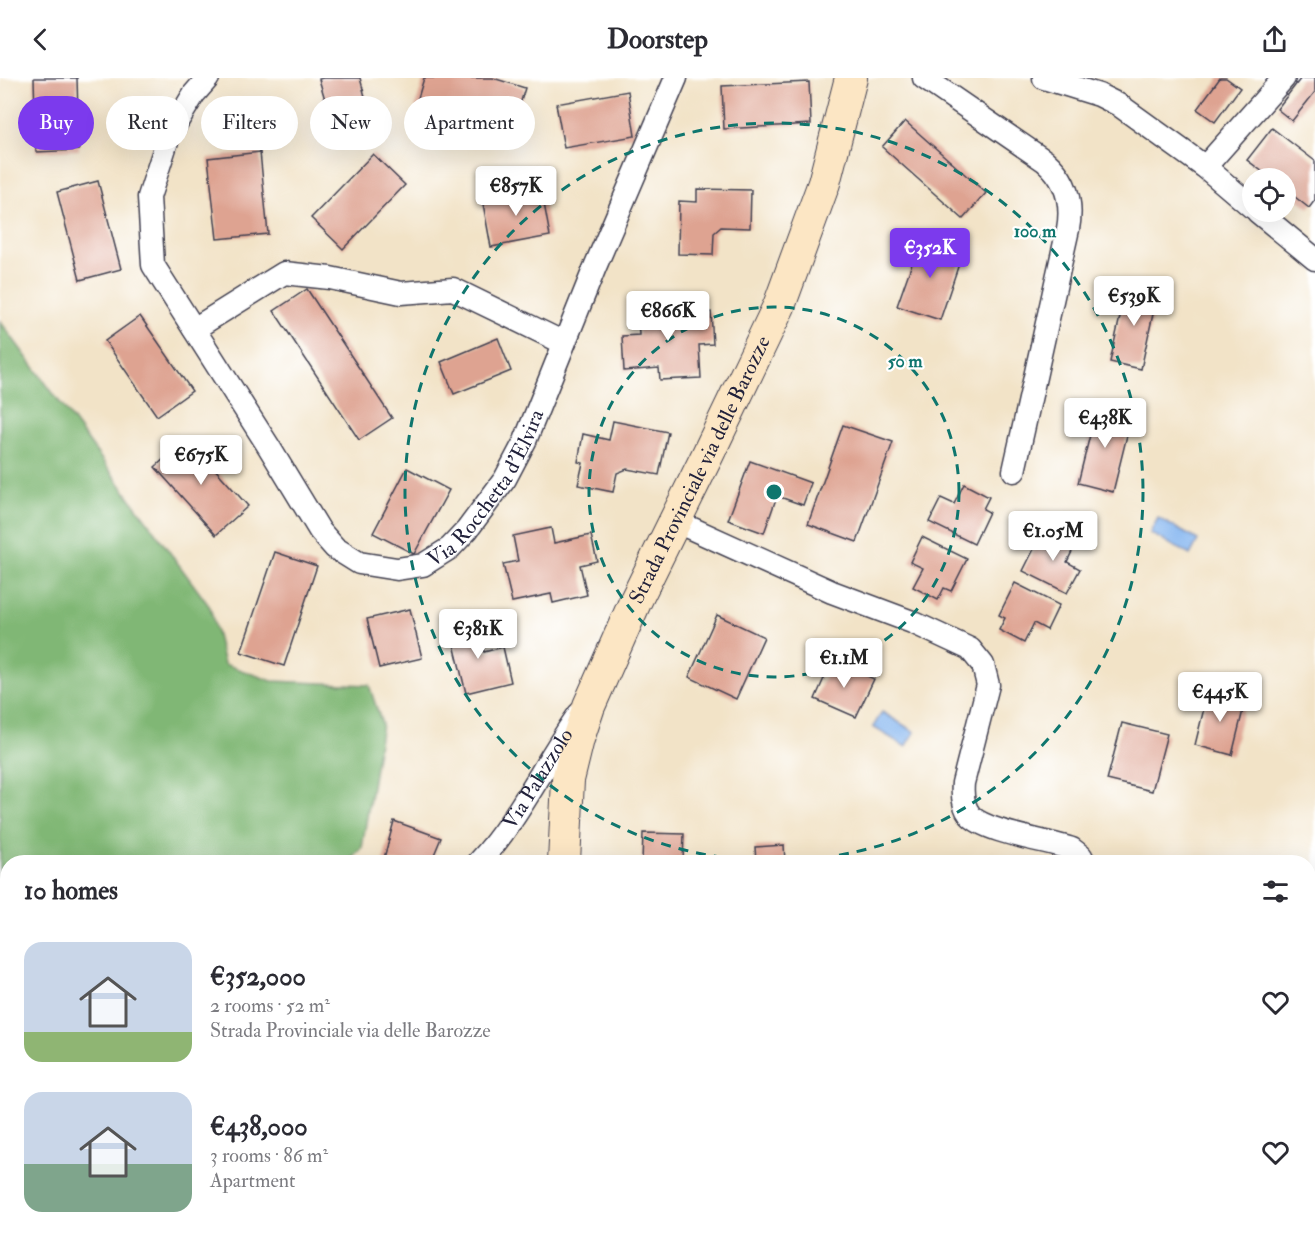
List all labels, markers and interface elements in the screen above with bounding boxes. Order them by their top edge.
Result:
icon: back [24,23,57,56]
text: Doorstep [607,23,708,56]
icon: share [1258,23,1291,56]
chip: Buy [18,96,94,150]
chip: Rent [106,96,189,150]
chip: Filters [201,96,298,150]
chip: New [310,96,392,150]
chip: Apartment [404,96,535,150]
pin: €857K [474,166,558,217]
map controls [1242,168,1296,222]
button: locate [1242,168,1296,222]
text: €857K [489,173,543,198]
text: 100 m [1014,220,1057,243]
pin: €352K [888,228,972,279]
text: €352K [904,235,956,260]
pin: €539K [1092,276,1176,327]
text: €539K [1108,283,1160,308]
pin: €866K [626,291,710,342]
text: €866K [640,298,696,323]
street label: Strada Provinciale via delle Barozze [623,331,776,608]
text: 50 m [888,350,923,373]
pin: €438K [1063,398,1147,449]
street label: Via Rocchetta d'Elvira [422,405,550,573]
text: €438K [1078,405,1132,430]
pin: €675K [159,435,243,486]
text: €675K [174,442,228,467]
centre of rings [764,482,784,502]
pin: €1.05M [1004,511,1102,562]
text: €1.05M [1022,518,1084,543]
pin: €381K [436,609,520,660]
text: €381K [453,616,503,641]
pin: €1.1M [802,638,886,689]
text: €1.1M [819,645,869,670]
pin: €445K [1178,672,1262,723]
text: €445K [1192,679,1248,704]
street label: Via Palazzolo [496,723,579,834]
text: 10 homes [24,875,118,907]
icon: filters [1259,875,1292,908]
text: €352,000 [210,961,306,993]
icon: home [72,966,144,1038]
icon: heart [1259,986,1292,1019]
text: 2 rooms · 52 m² [210,993,330,1018]
text: Strada Provinciale via delle Barozze [210,1018,491,1043]
text: €438,000 [210,1111,308,1143]
icon: home [72,1116,144,1188]
icon: heart [1259,1136,1292,1169]
text: 3 rooms · 86 m² [210,1143,328,1168]
text: Apartment [210,1168,295,1193]

